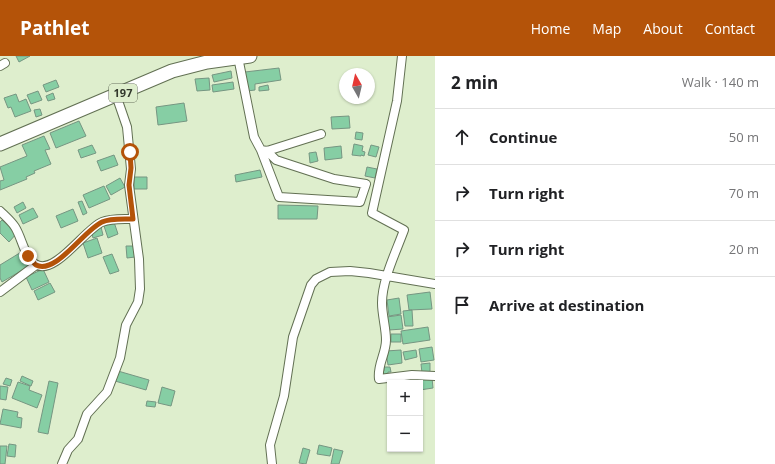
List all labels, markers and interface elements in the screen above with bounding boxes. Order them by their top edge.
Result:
text: Pathlet [20,15,89,41]
text: Home [531,19,570,38]
text: Map [592,19,621,38]
text: About [643,19,683,38]
text: Contact [705,19,755,38]
north arrow [339,68,375,104]
text: 2 min [451,71,498,94]
text: Walk · 140 m [682,73,759,91]
road number: 197 [109,84,137,102]
icon: ahead [451,126,473,148]
text: Continue [489,127,557,147]
text: 50 m [729,128,759,146]
route start [121,143,139,161]
icon: right [451,182,473,204]
text: Turn right [489,183,564,203]
text: 70 m [729,184,759,202]
icon: right [451,238,473,260]
text: Turn right [489,239,564,259]
text: 20 m [729,240,759,258]
route end [19,247,37,265]
icon: arrive [451,294,473,316]
text: Arrive at destination [489,295,644,315]
map controls [387,380,423,452]
button: + [387,380,423,416]
button: − [387,416,423,452]

